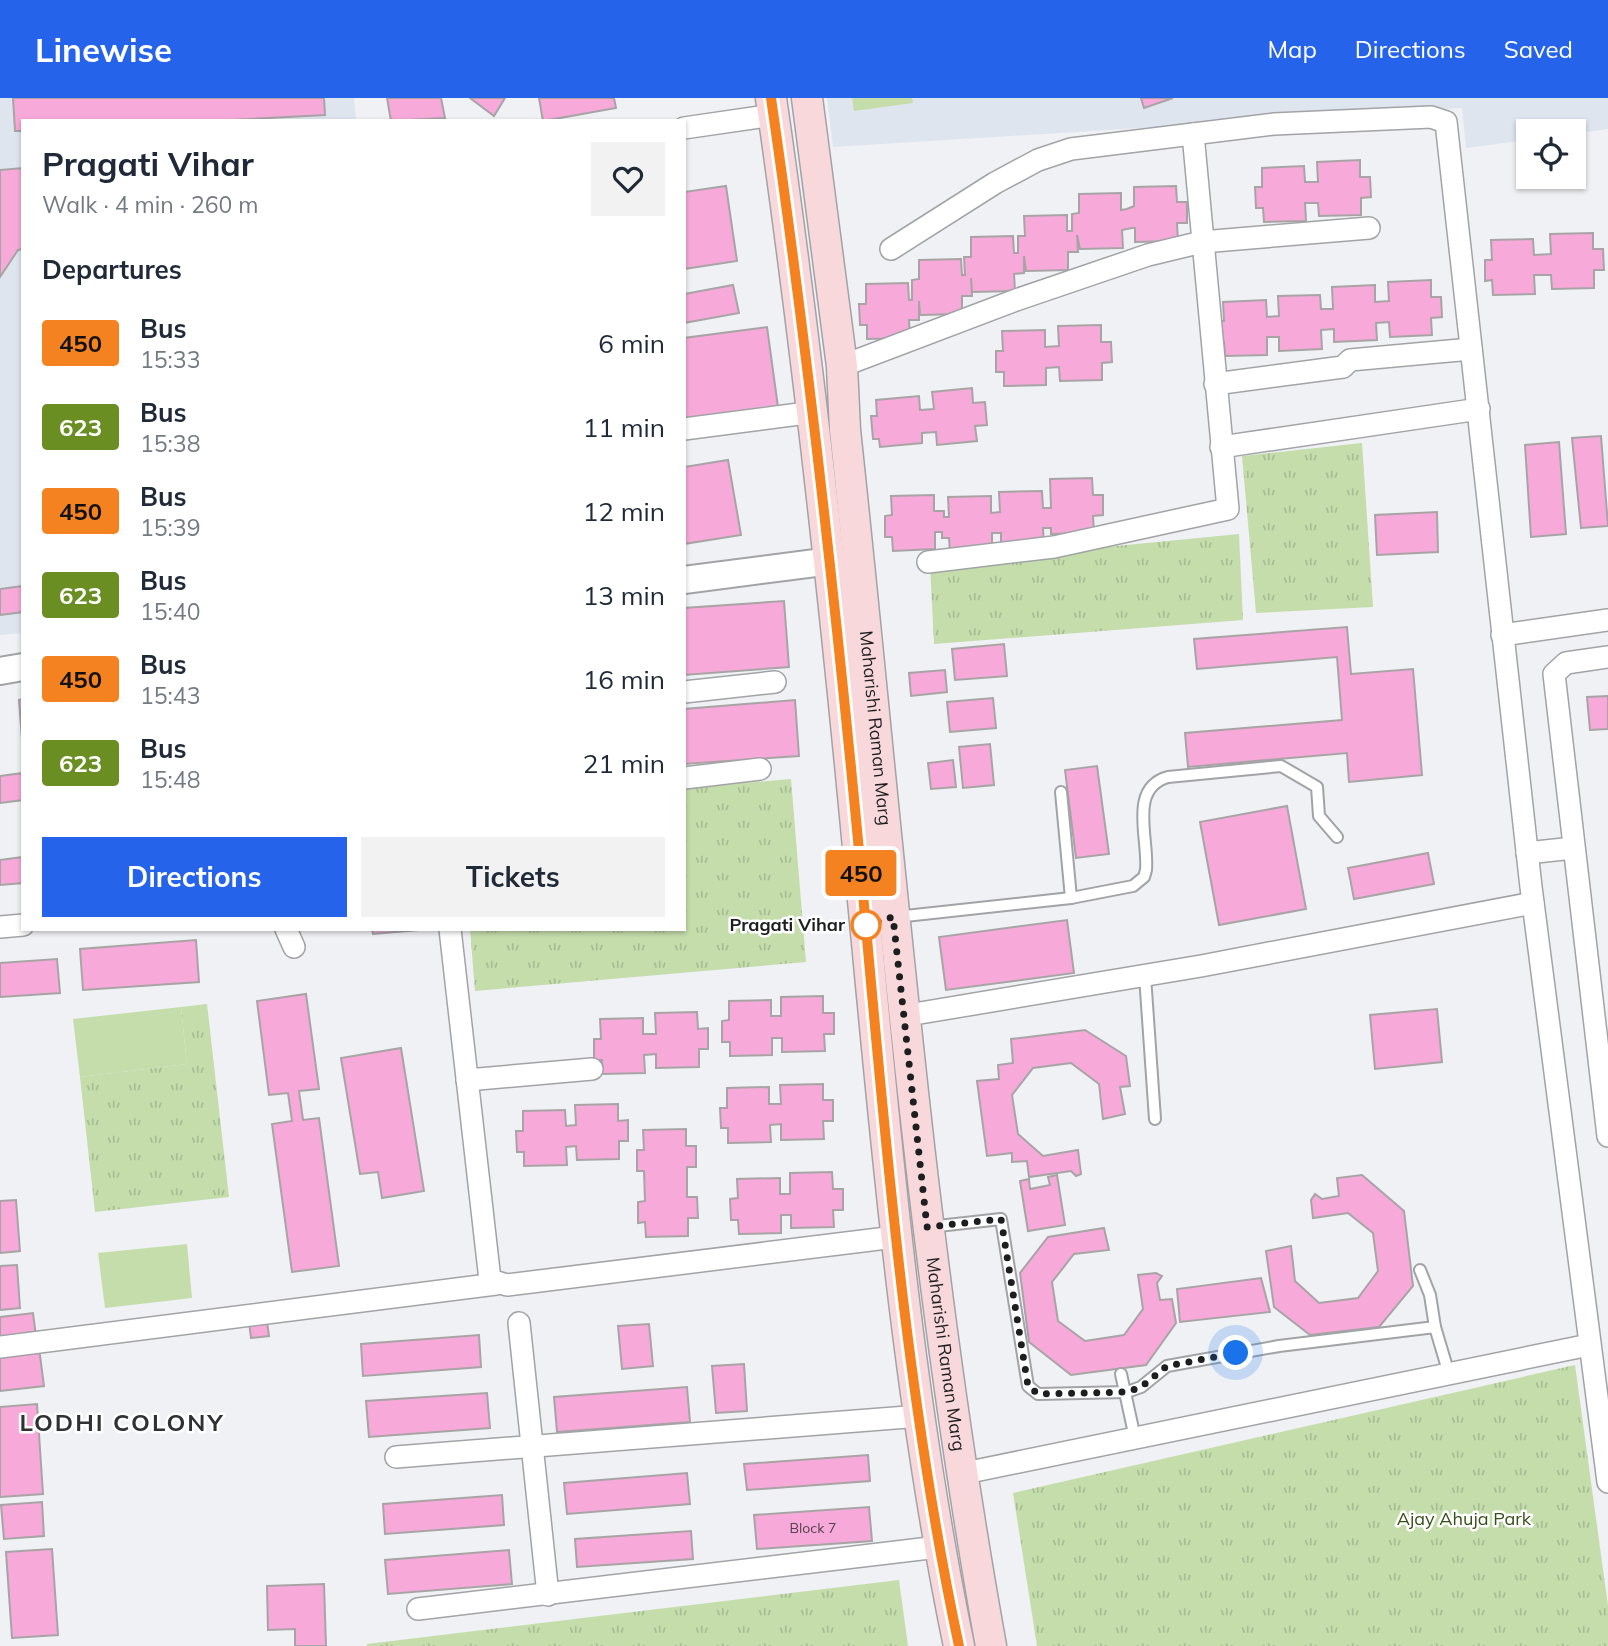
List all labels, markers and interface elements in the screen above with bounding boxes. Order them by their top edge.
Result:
text: Linewise [35,29,172,70]
text: Map [1267,34,1317,64]
text: Directions [1355,34,1466,64]
text: Saved [1504,34,1573,64]
map controls [1516,119,1586,189]
button: locate [1516,119,1586,189]
button: heart [591,142,665,216]
text: Pragati Vihar [42,143,254,184]
text: Walk · 4 min · 260 m [42,190,259,219]
text: Departures [42,253,182,286]
text: Bus [140,312,186,345]
text: 6 min [598,327,665,360]
text: 450 [59,328,102,358]
text: 15:33 [140,345,200,374]
text: Bus [140,396,186,429]
text: 11 min [583,411,665,444]
text: 623 [59,412,102,442]
text: 15:38 [140,429,200,458]
text: Bus [140,480,186,513]
text: 12 min [583,495,665,528]
text: 450 [59,496,102,526]
text: 15:39 [140,513,200,542]
text: Bus [140,564,186,597]
text: 13 min [583,579,665,612]
text: 623 [59,580,102,610]
text: 15:40 [140,597,200,626]
street label: Maharishi Raman Marg [855,630,897,827]
text: Bus [140,648,186,681]
text: 16 min [583,663,665,696]
text: 450 [59,664,102,694]
text: 15:43 [140,681,200,710]
text: Bus [140,732,186,765]
text: 21 min [583,747,665,780]
text: 623 [59,748,102,778]
text: 15:48 [140,765,200,794]
button: Directions [42,837,347,917]
button: Tickets [361,837,665,917]
line badge: 450 [821,850,901,896]
text: 450 [839,858,883,888]
marker: Pragati Vihar [851,910,881,940]
place label: Pragati Vihar [729,913,846,936]
street label: Maharishi Raman Marg [921,1256,971,1453]
your location [1218,1335,1253,1370]
district label: LODHI COLONY [19,1407,225,1437]
park label: Ajay Ahuja Park [1397,1507,1532,1530]
house number: Block 7 [789,1519,837,1537]

